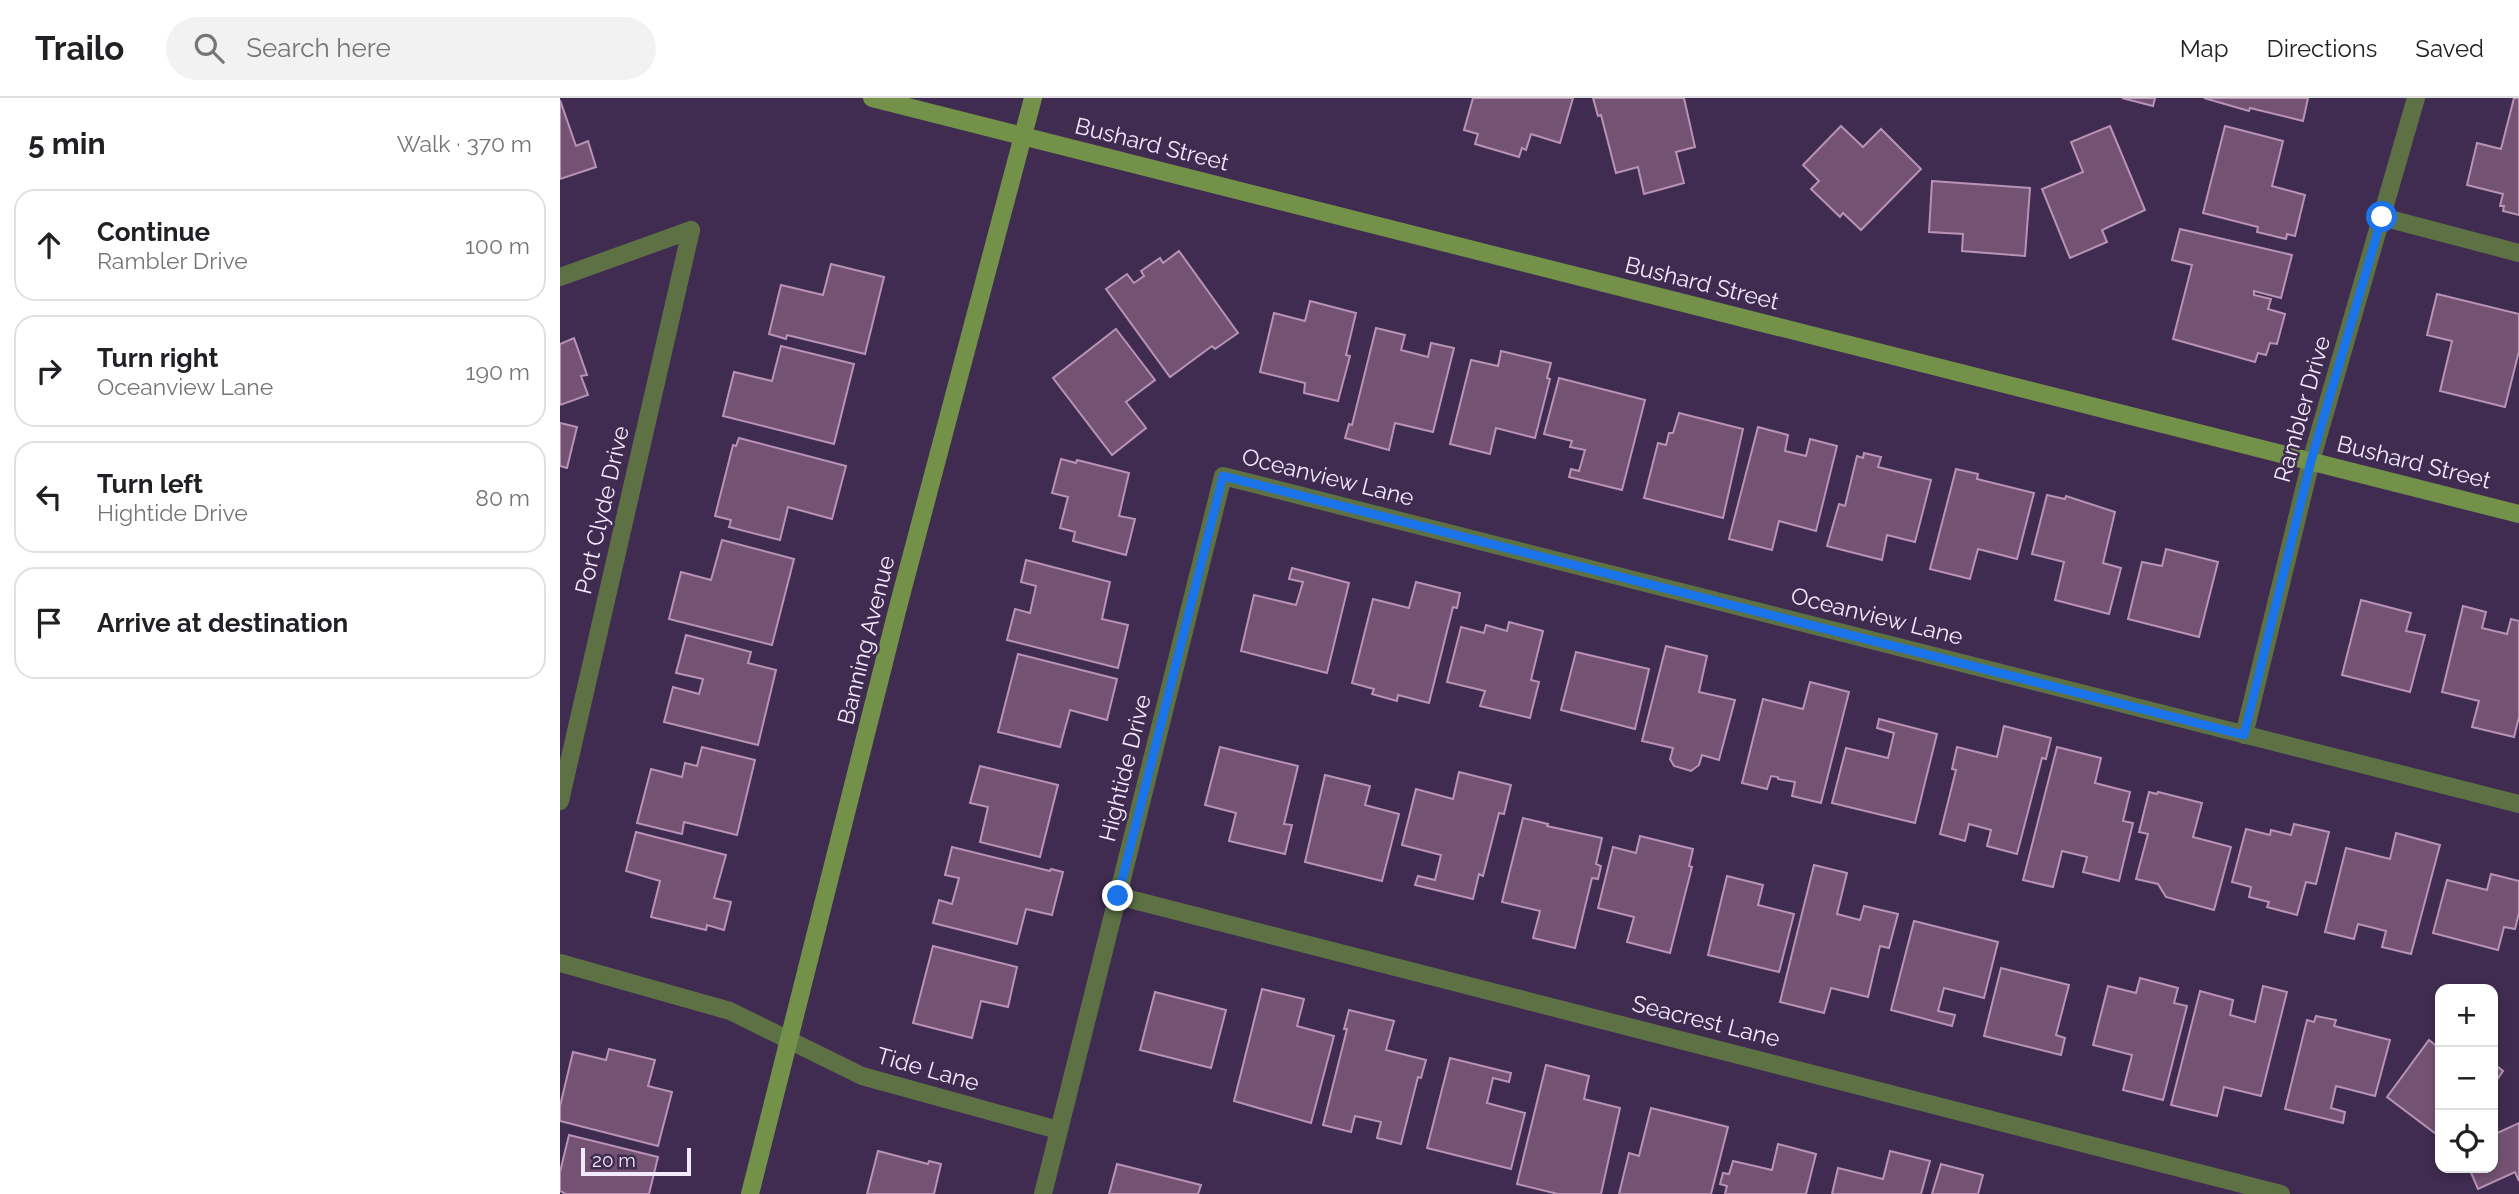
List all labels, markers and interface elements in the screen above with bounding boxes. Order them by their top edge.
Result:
search box [166,17,656,80]
text: Trailo [35,29,124,68]
icon: search [190,29,228,67]
text: Search here [246,33,391,63]
text: Map [2180,34,2229,63]
text: Directions [2267,34,2377,63]
text: Saved [2415,34,2484,63]
street label: Bushard Street [1072,111,1232,176]
text: 5 min [28,126,106,161]
text: Walk · 370 m [397,130,532,157]
route start [2366,201,2397,232]
text: Continue [97,217,210,247]
icon: ahead [30,226,68,264]
text: 100 m [465,232,530,259]
text: Rambler Drive [97,247,248,274]
street label: Bushard Street [1622,250,1782,315]
street label: Rambler Drive [2268,333,2335,485]
text: Turn right [97,343,218,373]
icon: right [30,352,68,390]
text: 190 m [466,358,530,385]
text: Oceanview Lane [97,373,273,400]
street label: Port Clyde Drive [569,423,634,597]
street label: Bushard Street [2334,429,2494,494]
street label: Oceanview Lane [1239,442,1417,511]
text: Turn left [97,469,203,499]
icon: left [30,478,68,516]
text: 80 m [475,484,530,511]
text: Hightide Drive [97,499,248,526]
street label: Banning Avenue [831,553,900,727]
street label: Oceanview Lane [1788,581,1966,650]
icon: arrive [30,604,68,642]
text: Arrive at destination [97,608,348,638]
street label: Hightide Drive [1093,691,1156,844]
route end [1102,880,1133,911]
map controls [2435,984,2498,1173]
button: + [2435,984,2498,1047]
street label: Seacrest Lane [1629,989,1783,1052]
street label: Tide Lane [874,1041,983,1096]
button: − [2435,1047,2498,1110]
button: locate [2435,1110,2498,1173]
scale bar [581,1145,691,1177]
text: 20 m [592,1149,636,1171]

